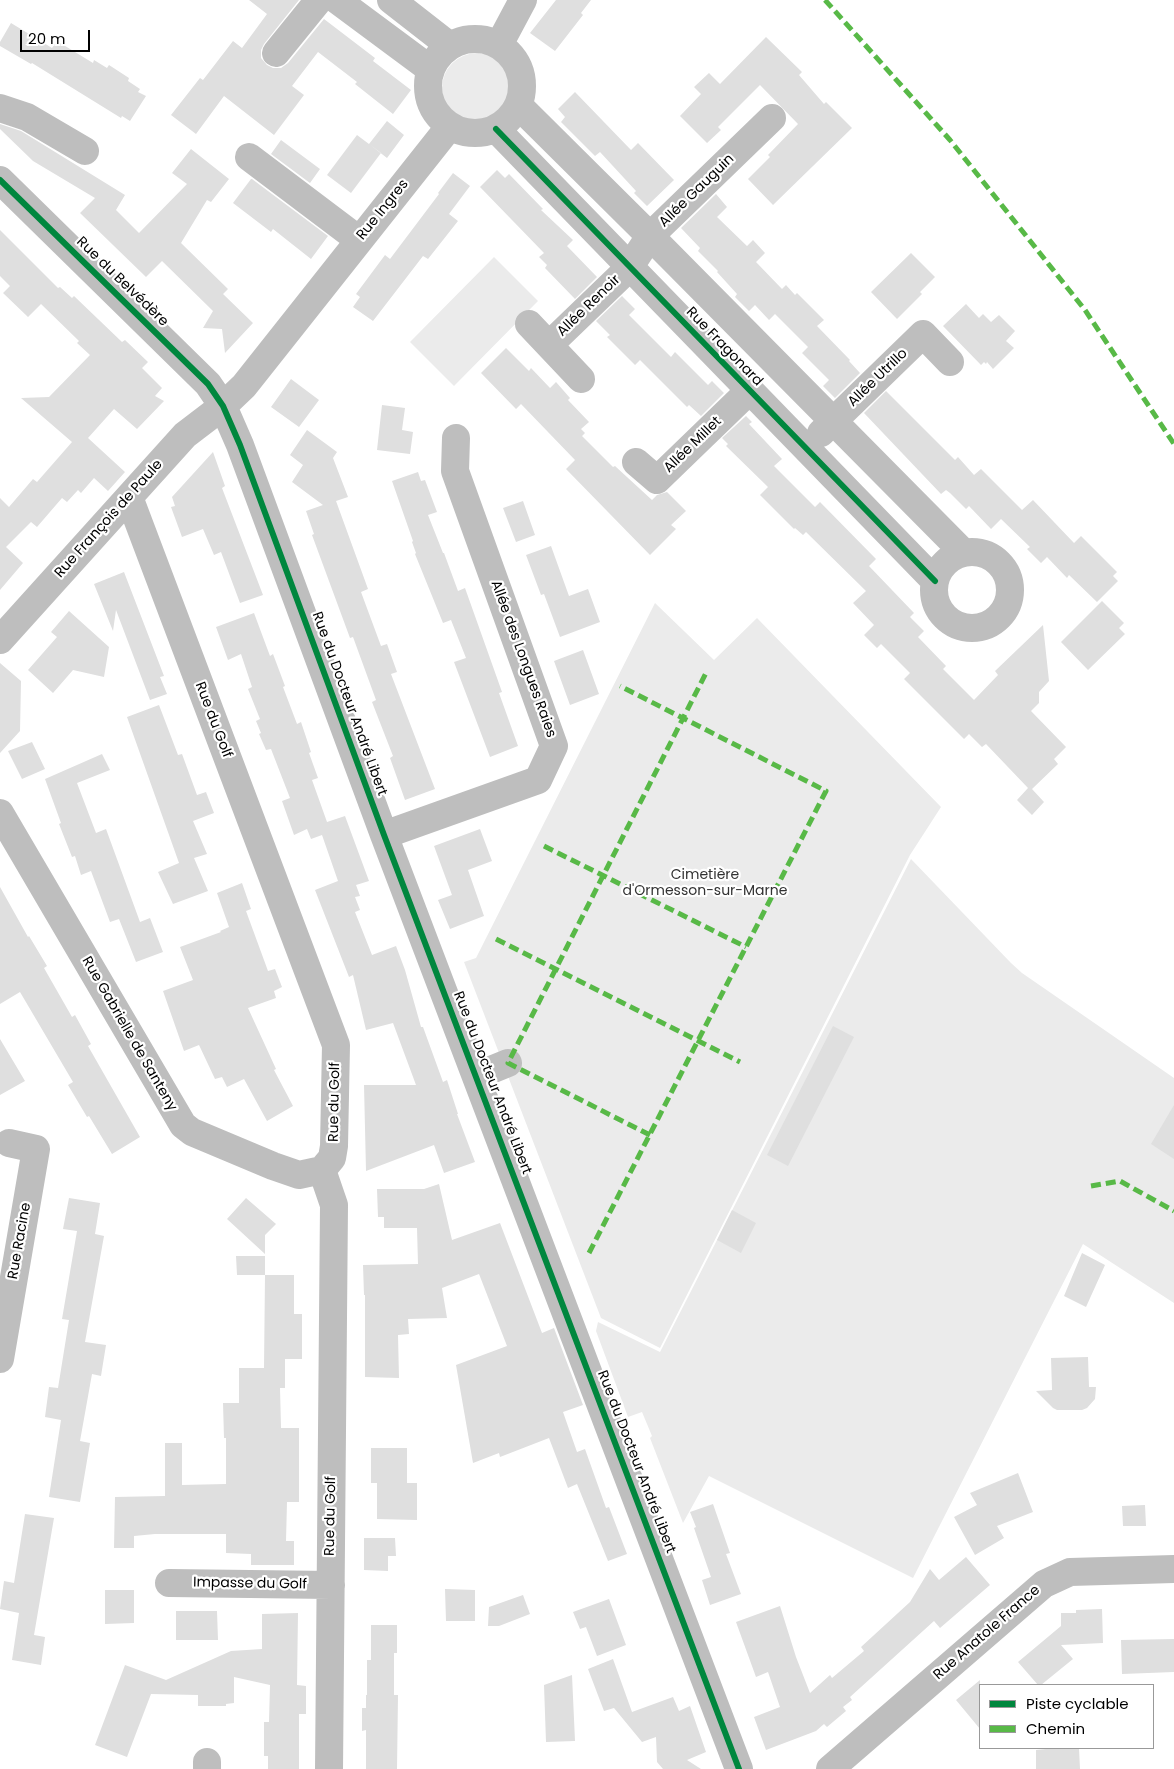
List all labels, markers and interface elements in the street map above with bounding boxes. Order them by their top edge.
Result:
scale bar [22,20,92,52]
text: 20 m [28,28,66,49]
street label: Allée Gauguin [656,151,738,231]
street label: Rue Ingres [354,176,412,244]
street label: Rue du Belvédère [73,234,171,330]
street label: Allée Renoir [554,272,624,340]
street label: Rue Fragonard [682,304,766,390]
street label: Allée Utrillo [845,345,911,411]
street label: Allée Millet [661,413,725,477]
street label: Rue François de Paule [52,457,166,581]
street label: Allée des Longues Raies [487,578,559,740]
street label: Rue du Docteur André Libert [308,610,390,798]
street label: Rue du Golf [191,680,235,760]
park label: Cimetière d'Ormesson-sur-Marne [623,867,787,900]
street label: Rue Gabrielle de Santeny [78,954,180,1114]
street label: Rue du Docteur André Libert [449,989,535,1177]
street label: Rue du Golf [326,1062,344,1142]
street label: Rue Racine [5,1201,35,1281]
street label: Rue du Docteur André Libert [593,1368,679,1556]
street label: Rue du Golf [322,1476,340,1556]
street label: Impasse du Golf [193,1575,307,1593]
street label: Rue Anatole France [930,1582,1044,1684]
legend [979,1684,1154,1749]
text: Piste cyclable [1026,1693,1129,1714]
text: Chemin [1026,1718,1085,1739]

